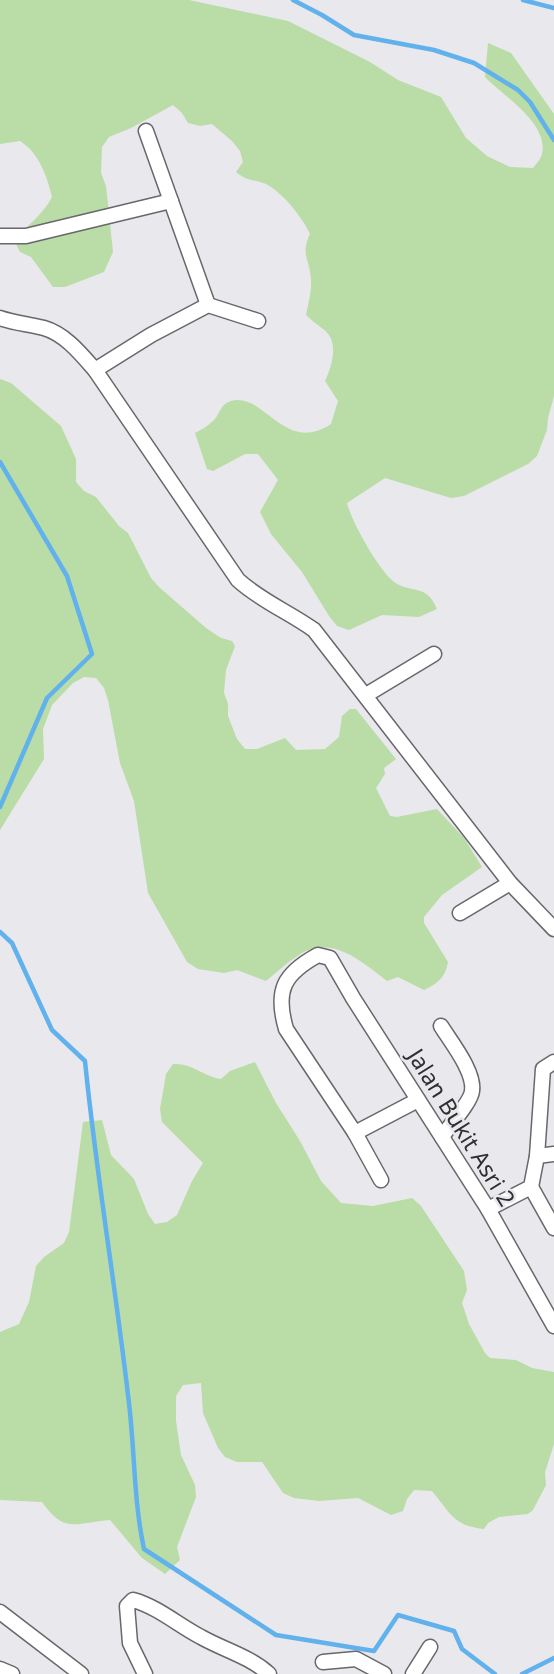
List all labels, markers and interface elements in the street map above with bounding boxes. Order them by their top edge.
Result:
street label: Jalan Bukit Asri 2 [400,1040,523,1212]

